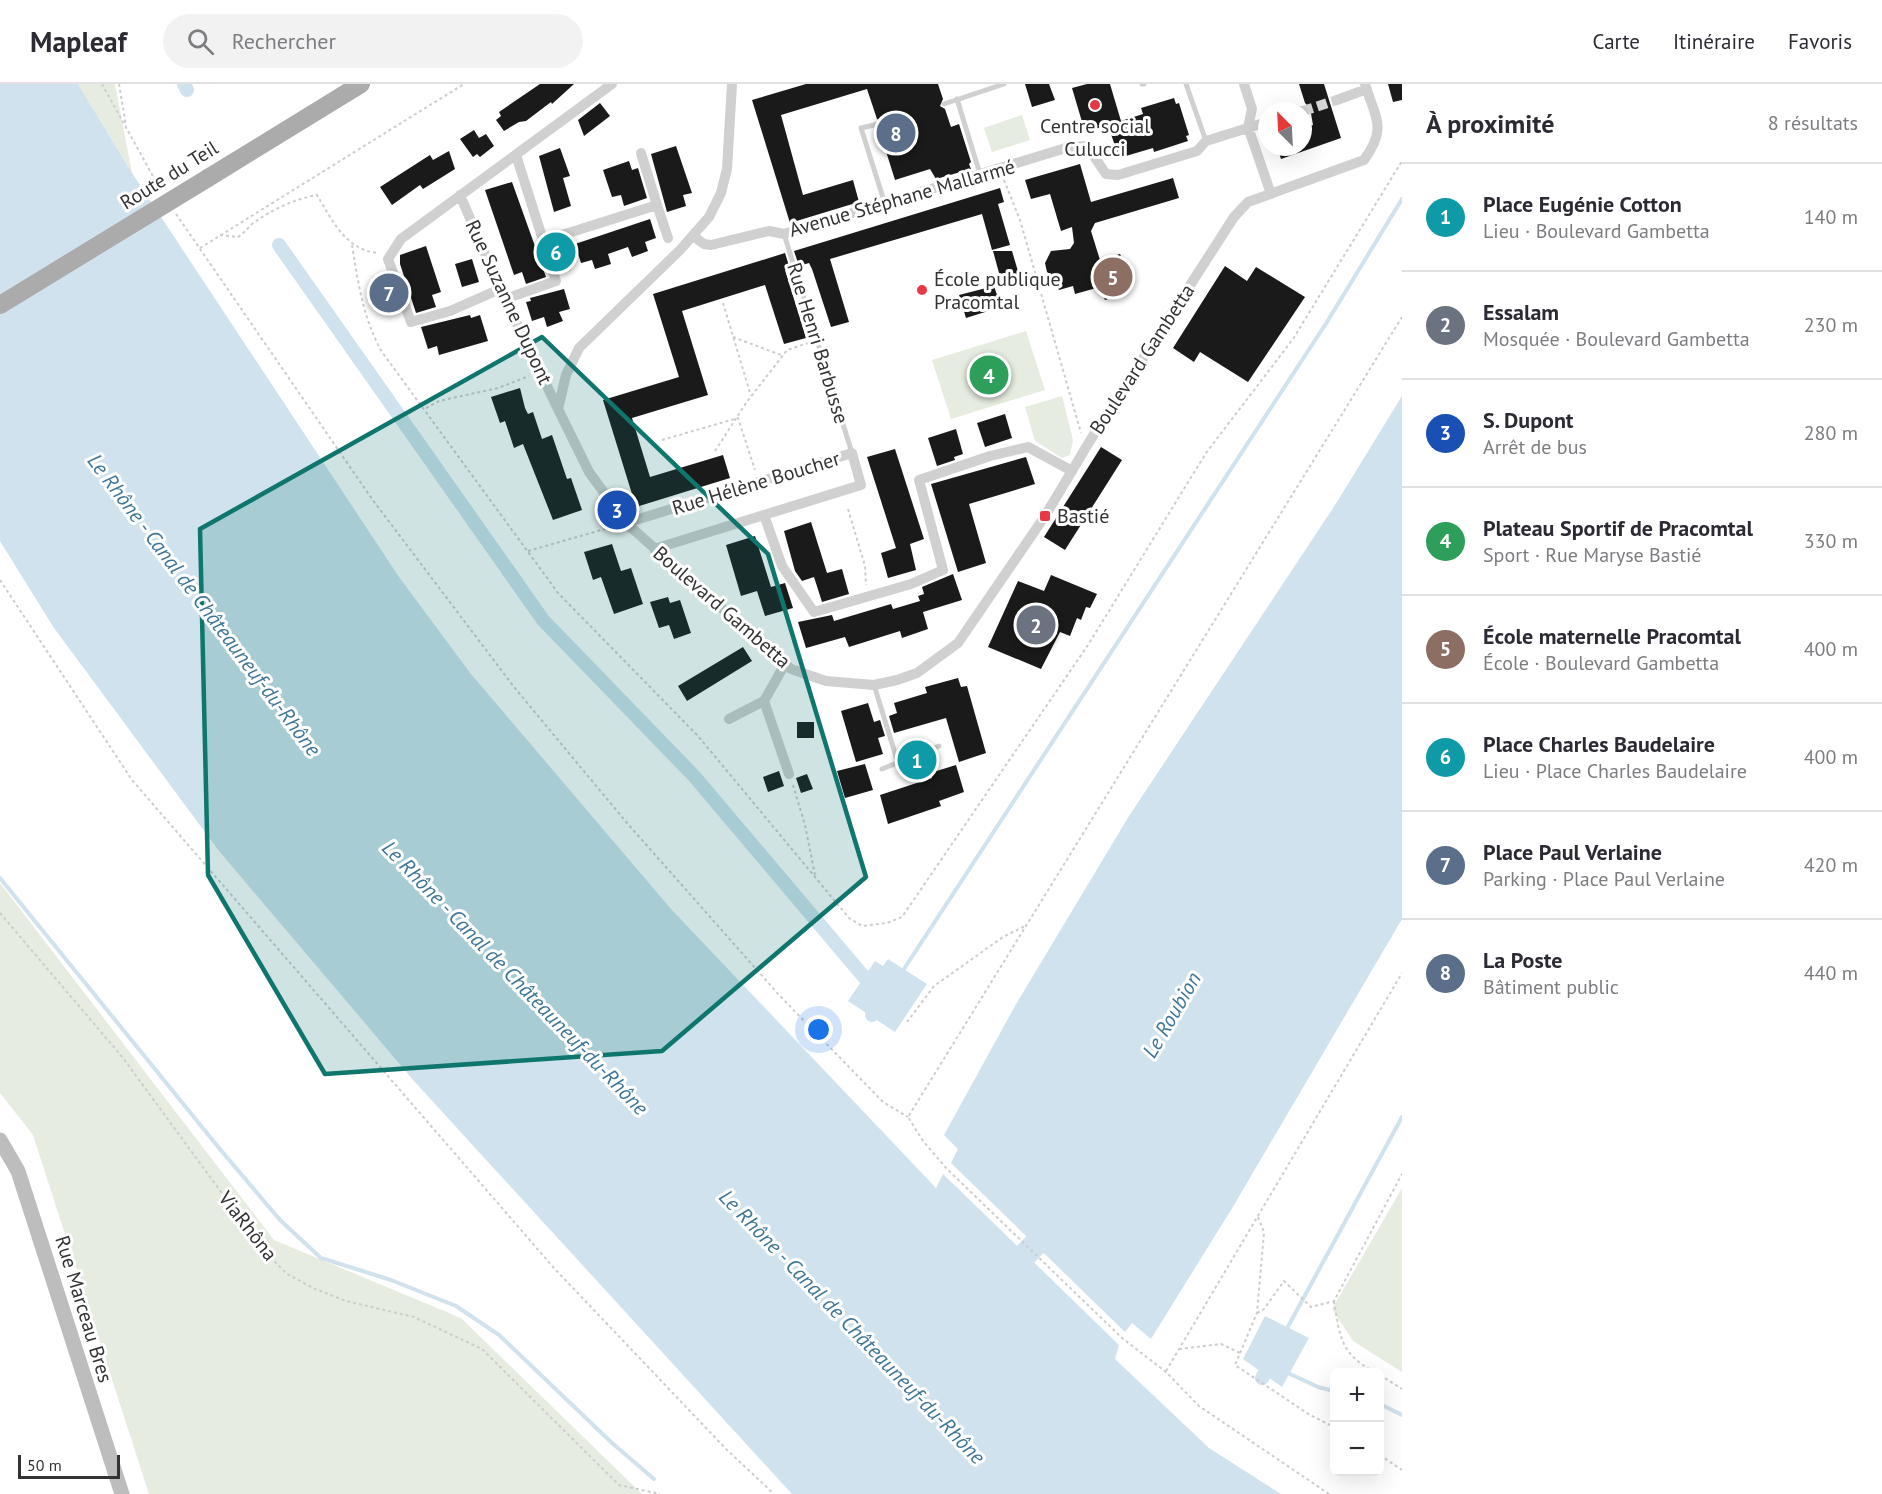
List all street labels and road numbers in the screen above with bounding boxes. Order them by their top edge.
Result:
street label: Route du Teil [115,135,223,215]
street label: Avenue Stéphane Mallarmé [786,153,1018,243]
street label: Rue Suzanne Dupont [459,216,559,389]
street label: Rue Henri Barbusse [781,259,855,427]
street label: Boulevard Gambetta [1084,279,1200,439]
street label: Rue Hélène Boucher [669,445,843,521]
street label: Boulevard Gambetta [648,540,796,674]
street label: ViaRhôna [212,1185,283,1266]
street label: Rue Marceau Bres [49,1232,119,1386]

